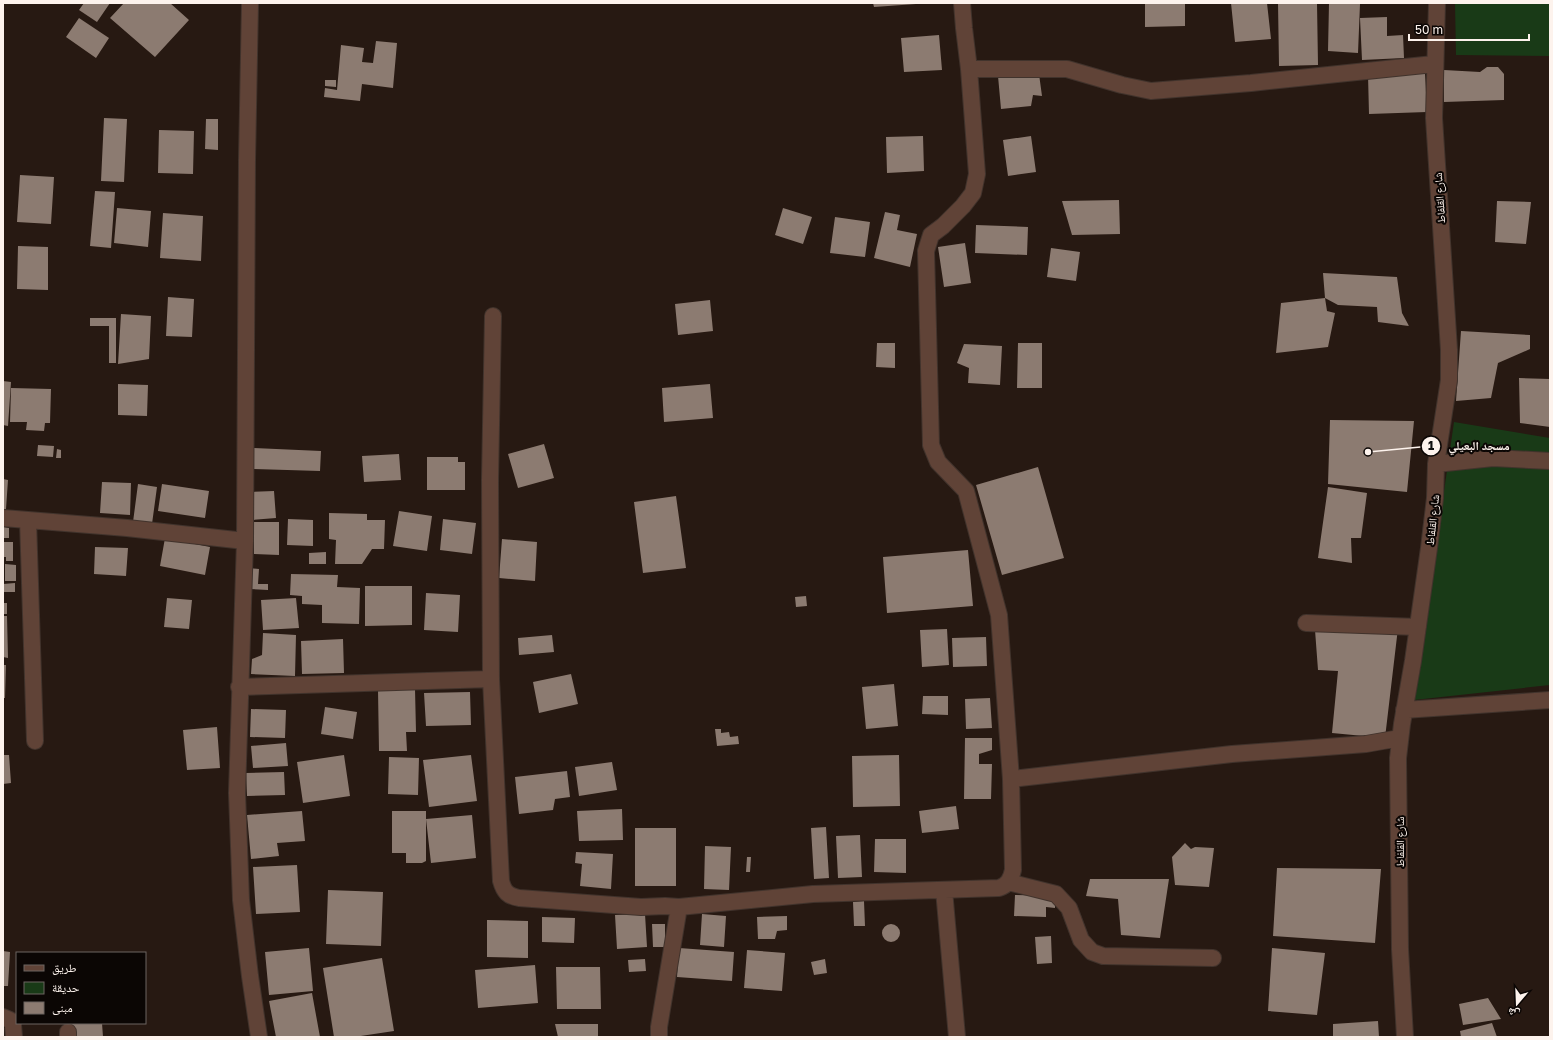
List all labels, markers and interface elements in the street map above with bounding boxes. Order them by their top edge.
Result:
scale bar [1409,16,1529,42]
text: 50 m [1415,22,1443,37]
street label: شارع القلفاط [1431,172,1448,224]
callout: مسجد البعيلي [1421,434,1518,458]
text: 1 [1428,438,1434,453]
text: مسجد البعيلي [1448,438,1510,456]
street label: شارع القلفاط [1423,494,1442,546]
street label: شارع القلفاط [1393,816,1407,868]
legend [16,952,146,1024]
text: طريق [52,960,77,975]
text: حديقة [52,980,80,995]
north arrow [1497,984,1537,1024]
text: مبنى [52,1000,73,1015]
text: ش [1506,1004,1522,1022]

